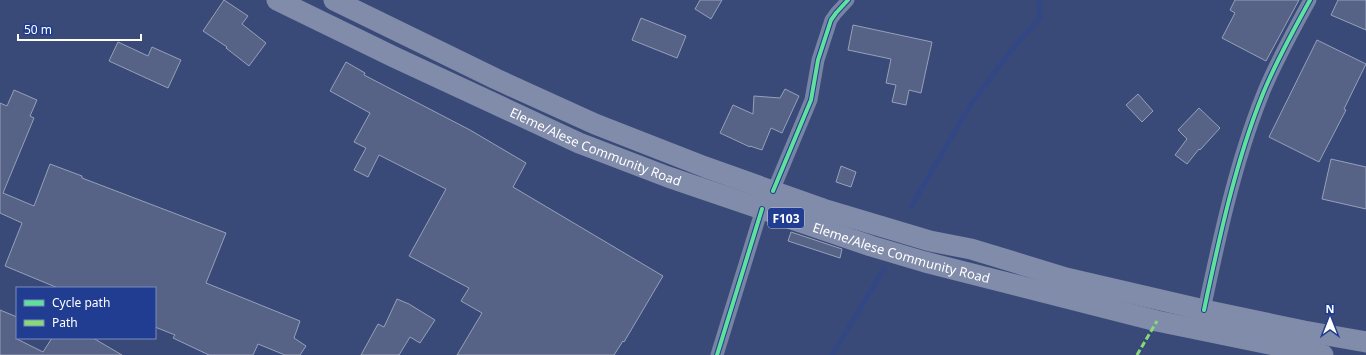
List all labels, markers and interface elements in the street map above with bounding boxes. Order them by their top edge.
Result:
scale bar [18,16,141,42]
text: 50 m [24,21,52,38]
street label: Eleme/Alese Community Road [507,103,684,190]
road number: F103 [768,208,804,228]
street label: Eleme/Alese Community Road [810,218,992,287]
legend [16,287,156,339]
text: Cycle path [52,294,110,311]
north arrow [1310,299,1350,339]
text: N [1326,301,1334,316]
text: Path [52,314,78,331]

